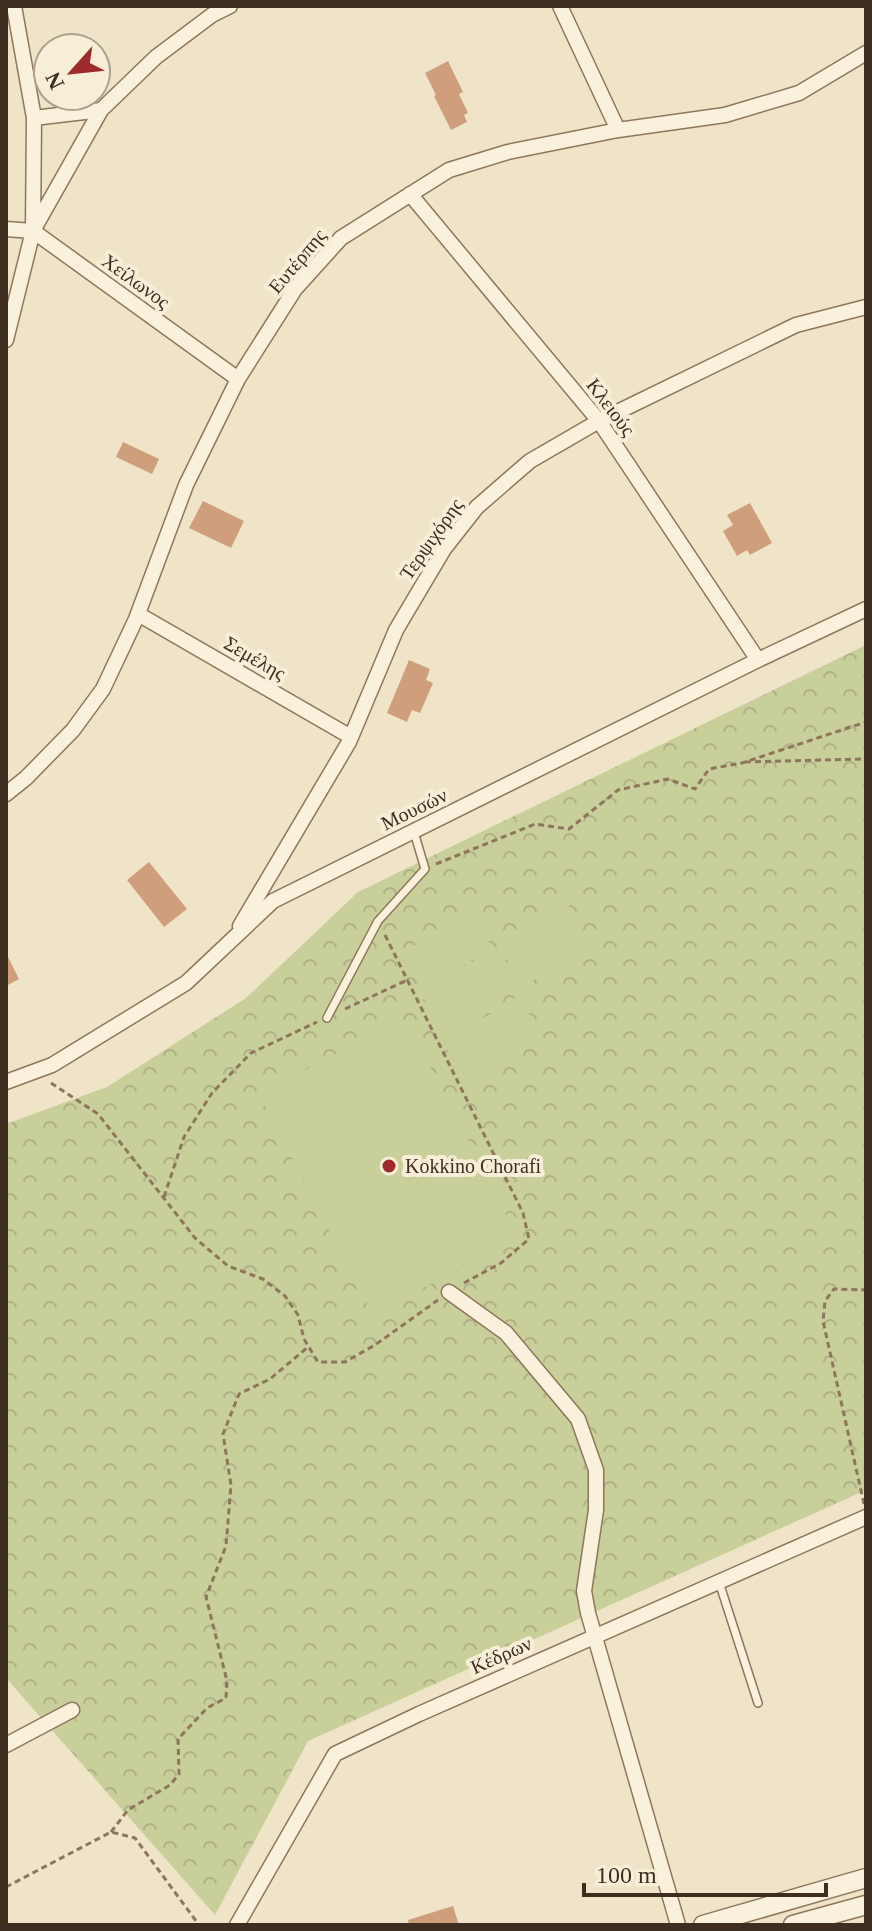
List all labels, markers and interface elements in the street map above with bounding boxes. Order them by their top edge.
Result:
north arrow [32,32,112,112]
text: N [40,68,69,94]
street label: Ευτέρπης [264,224,331,298]
street label: Χείλωνος [98,249,174,313]
street label: Κλειούς [582,374,640,440]
street label: Τερψιχόρης [395,494,468,584]
street label: Σεμέλης [220,632,290,685]
street label: Μουσών [377,784,451,834]
place label: Kokkino Chorafi [405,1155,542,1177]
marker: Kokkino Chorafi [380,1157,398,1175]
street label: Κέδρων [467,1632,535,1679]
scale bar [584,1847,826,1897]
text: 100 m [596,1862,657,1888]

